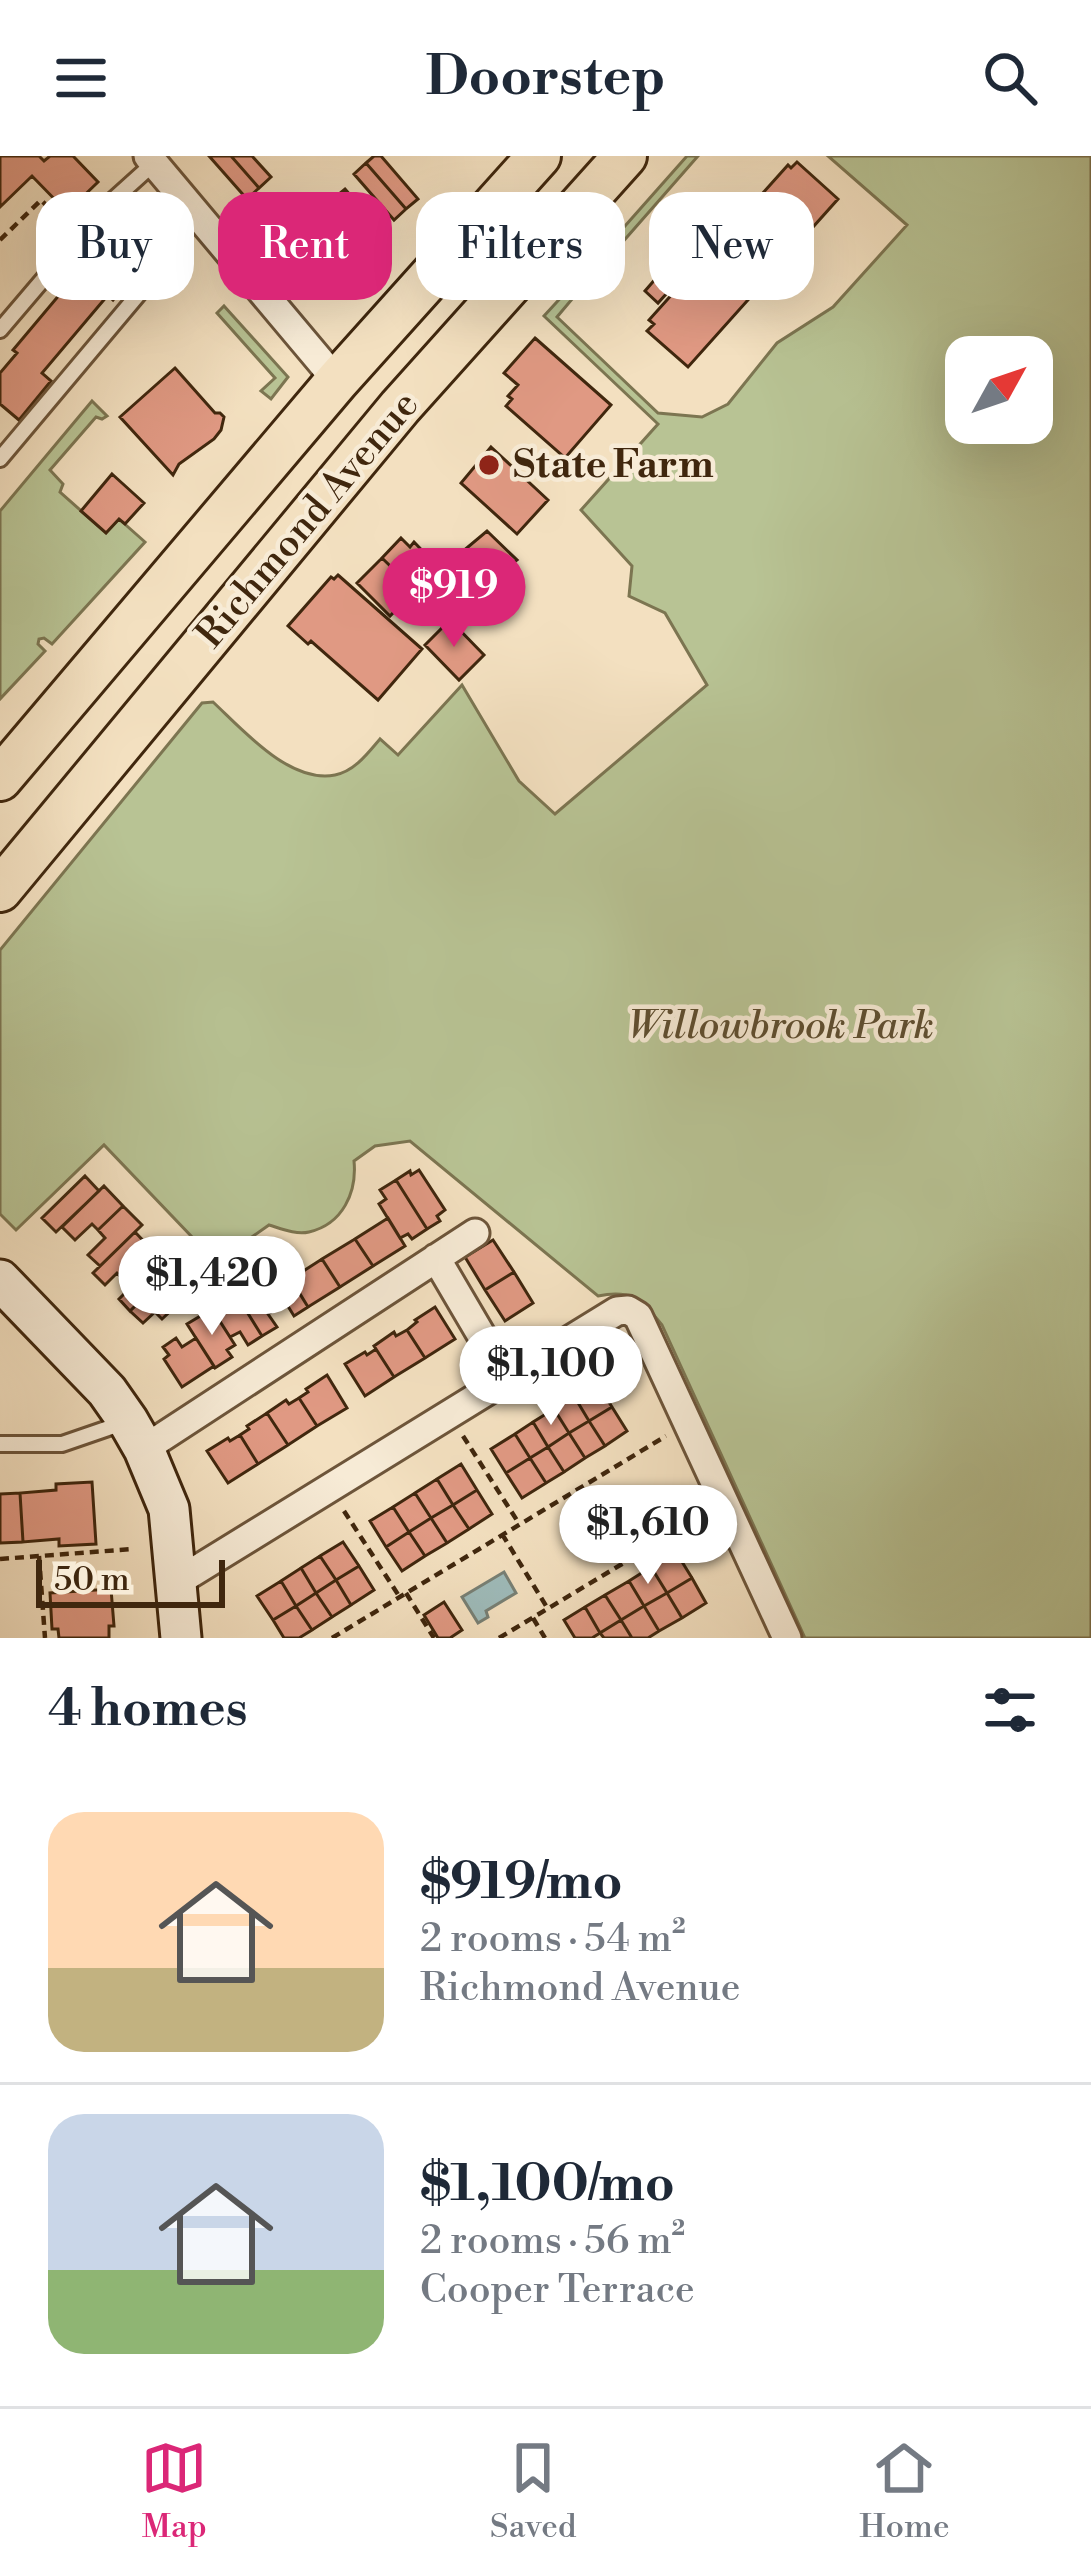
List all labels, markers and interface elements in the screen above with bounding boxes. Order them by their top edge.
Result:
text: Doorstep [425,44,666,112]
icon: menu [48,45,114,111]
icon: search [977,45,1043,111]
chip: Buy [36,192,194,300]
chip: Rent [218,192,392,300]
chip: Filters [416,192,625,300]
chip: New [649,192,814,300]
north arrow [945,336,1053,444]
map controls [945,336,1053,444]
street label: Richmond Avenue [186,381,430,659]
place label: State Farm [513,441,714,490]
marker: State Farm [476,452,502,478]
pin: $919 [383,548,525,650]
text: $919 [410,562,499,611]
park label: Willowbrook Park [628,1002,934,1051]
pin: $1,420 [114,1236,310,1338]
text: $1,420 [145,1250,279,1299]
pin: $1,100 [453,1326,649,1428]
text: $1,100 [486,1340,616,1389]
pin: $1,610 [550,1485,746,1587]
text: $1,610 [586,1499,710,1548]
scale bar [36,1554,225,1607]
text: 50 m [54,1560,130,1601]
icon: filters [977,1677,1043,1743]
text: 4 homes [48,1678,248,1742]
text: $919/mo [420,1851,623,1915]
icon: home [144,1860,288,2004]
text: 2 rooms · 54 m² [420,1915,686,1964]
text: Richmond Avenue [420,1964,741,2013]
text: $1,100/mo [420,2153,675,2217]
icon: home [144,2162,288,2306]
text: 2 rooms · 56 m² [420,2217,685,2266]
text: Cooper Terrace [420,2266,695,2315]
tab: Map [141,2435,207,2548]
tab: Saved [490,2435,577,2548]
tab: Home [859,2435,950,2548]

